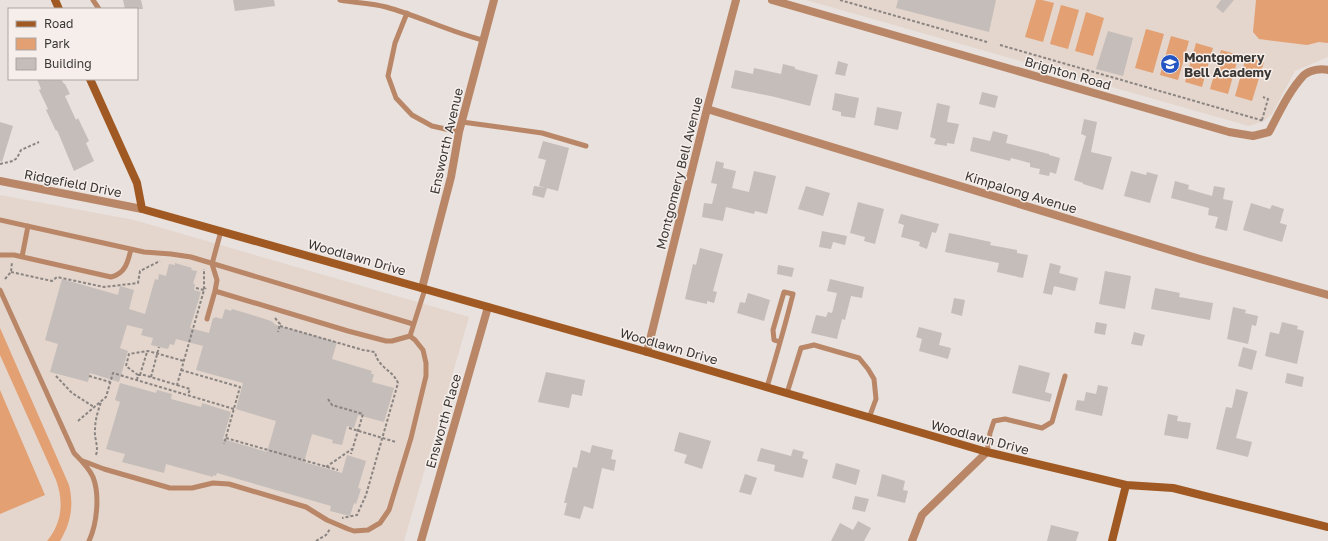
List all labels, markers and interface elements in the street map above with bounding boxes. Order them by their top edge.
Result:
legend [8,8,138,80]
text: Road [44,16,73,31]
text: Park [44,36,70,51]
place label: Montgomery Bell Academy [1184,49,1272,80]
street label: Brighton Road [1023,53,1113,93]
school or university icon: Montgomery Bell Academy [1159,53,1181,75]
text: Building [44,56,92,71]
street label: Ensworth Avenue [426,86,466,196]
street label: Montgomery Bell Avenue [652,95,706,251]
street label: Ridgefield Drive [23,166,123,200]
street label: Kimpalong Avenue [963,167,1079,217]
street label: Woodlawn Drive [306,235,408,279]
street label: Woodlawn Drive [618,324,720,368]
street label: Ensworth Place [422,372,464,470]
street label: Woodlawn Drive [929,416,1031,458]

